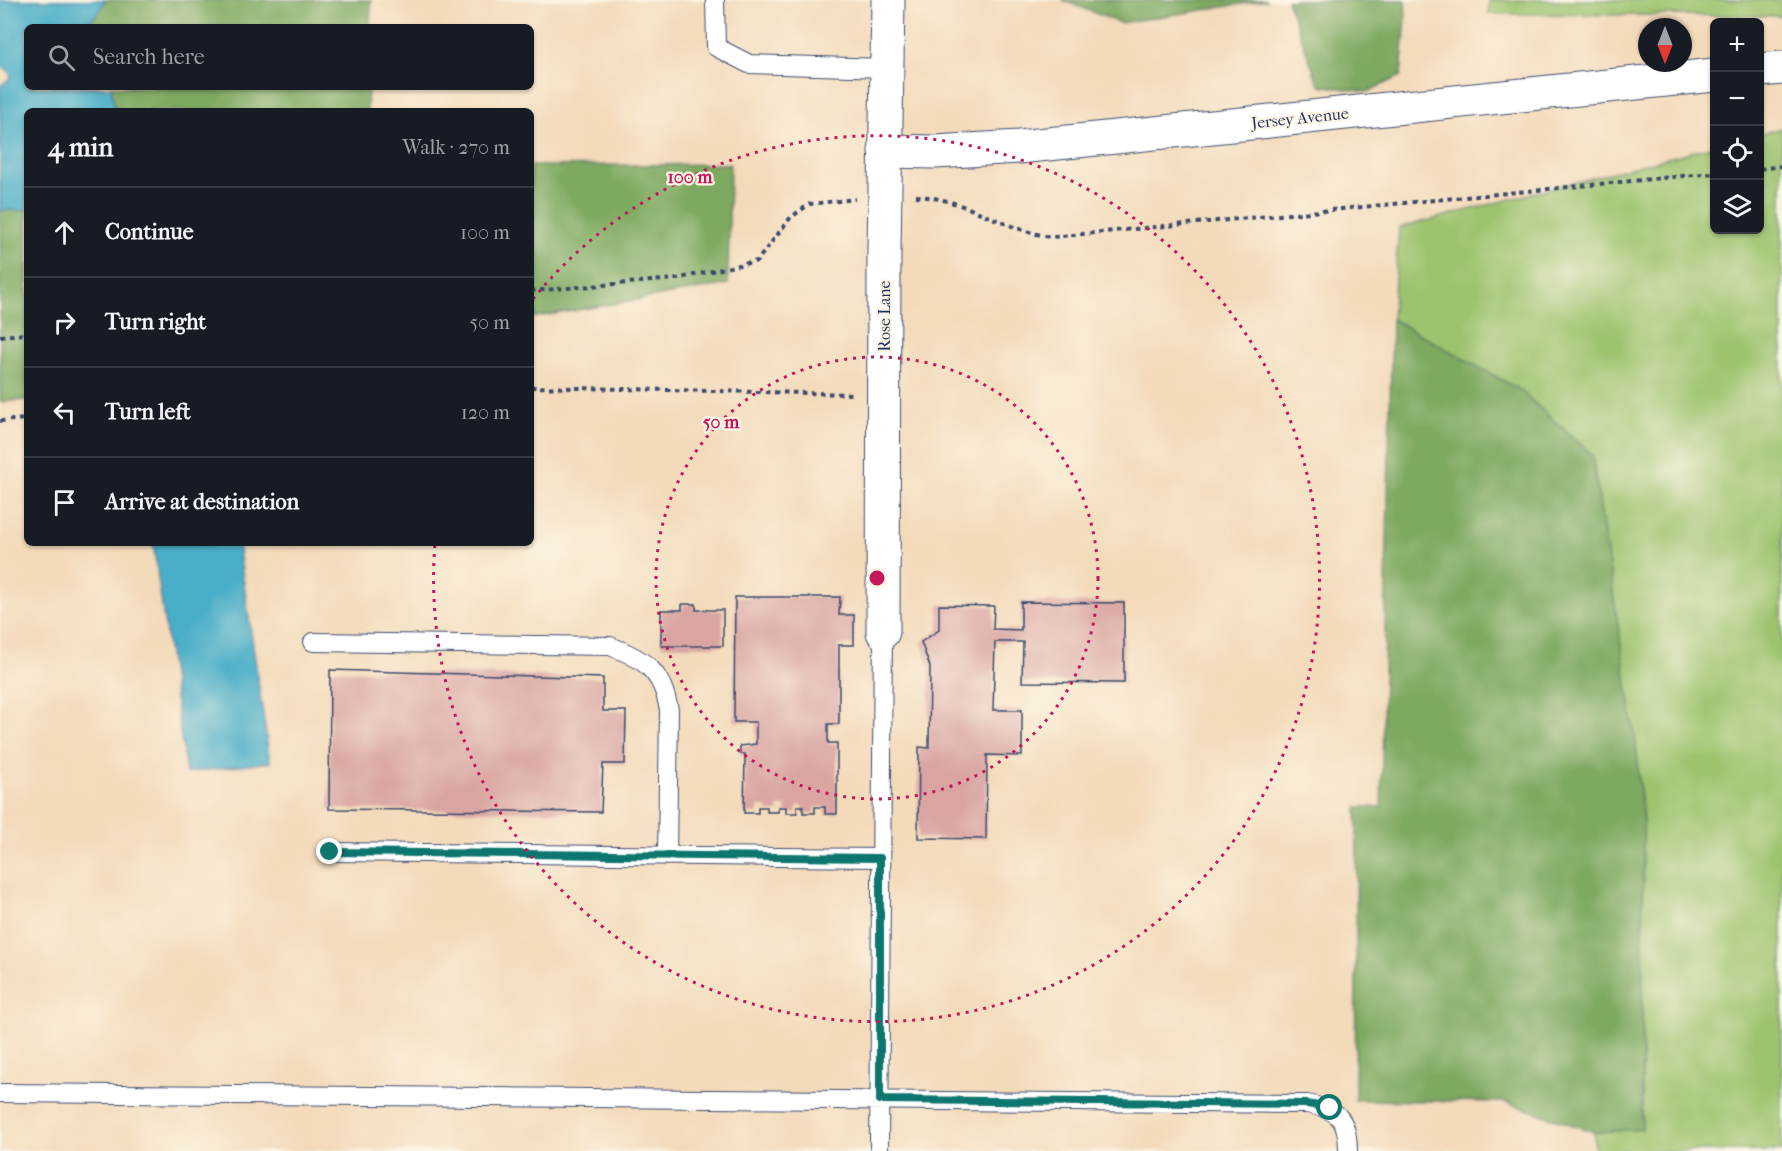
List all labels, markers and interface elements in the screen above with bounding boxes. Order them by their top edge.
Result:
north arrow [1638,18,1692,72]
map controls [1710,18,1764,234]
button: + [1710,18,1764,72]
search box [24,24,534,90]
icon: search [45,41,78,74]
text: Search here [93,44,205,70]
button: − [1710,72,1764,126]
street label: Jersey Avenue [1248,103,1350,133]
button: locate [1710,126,1764,180]
text: 4 min [48,132,113,163]
text: Walk · 270 m [402,136,510,159]
text: 100 m [667,167,714,188]
button: layers [1710,180,1764,234]
icon: ahead [48,216,81,249]
text: Continue [105,219,194,245]
text: 100 m [460,221,510,244]
street label: Rose Lane [875,280,894,351]
icon: right [48,306,81,339]
text: Turn right [105,309,206,335]
text: 50 m [469,311,510,334]
icon: left [48,396,81,429]
text: Turn left [105,399,191,425]
text: 120 m [461,401,510,424]
text: 50 m [703,412,740,433]
icon: arrive [48,486,81,519]
text: Arrive at destination [105,489,299,515]
centre of rings [867,568,887,588]
route end [316,838,342,864]
route start [1316,1094,1342,1120]

